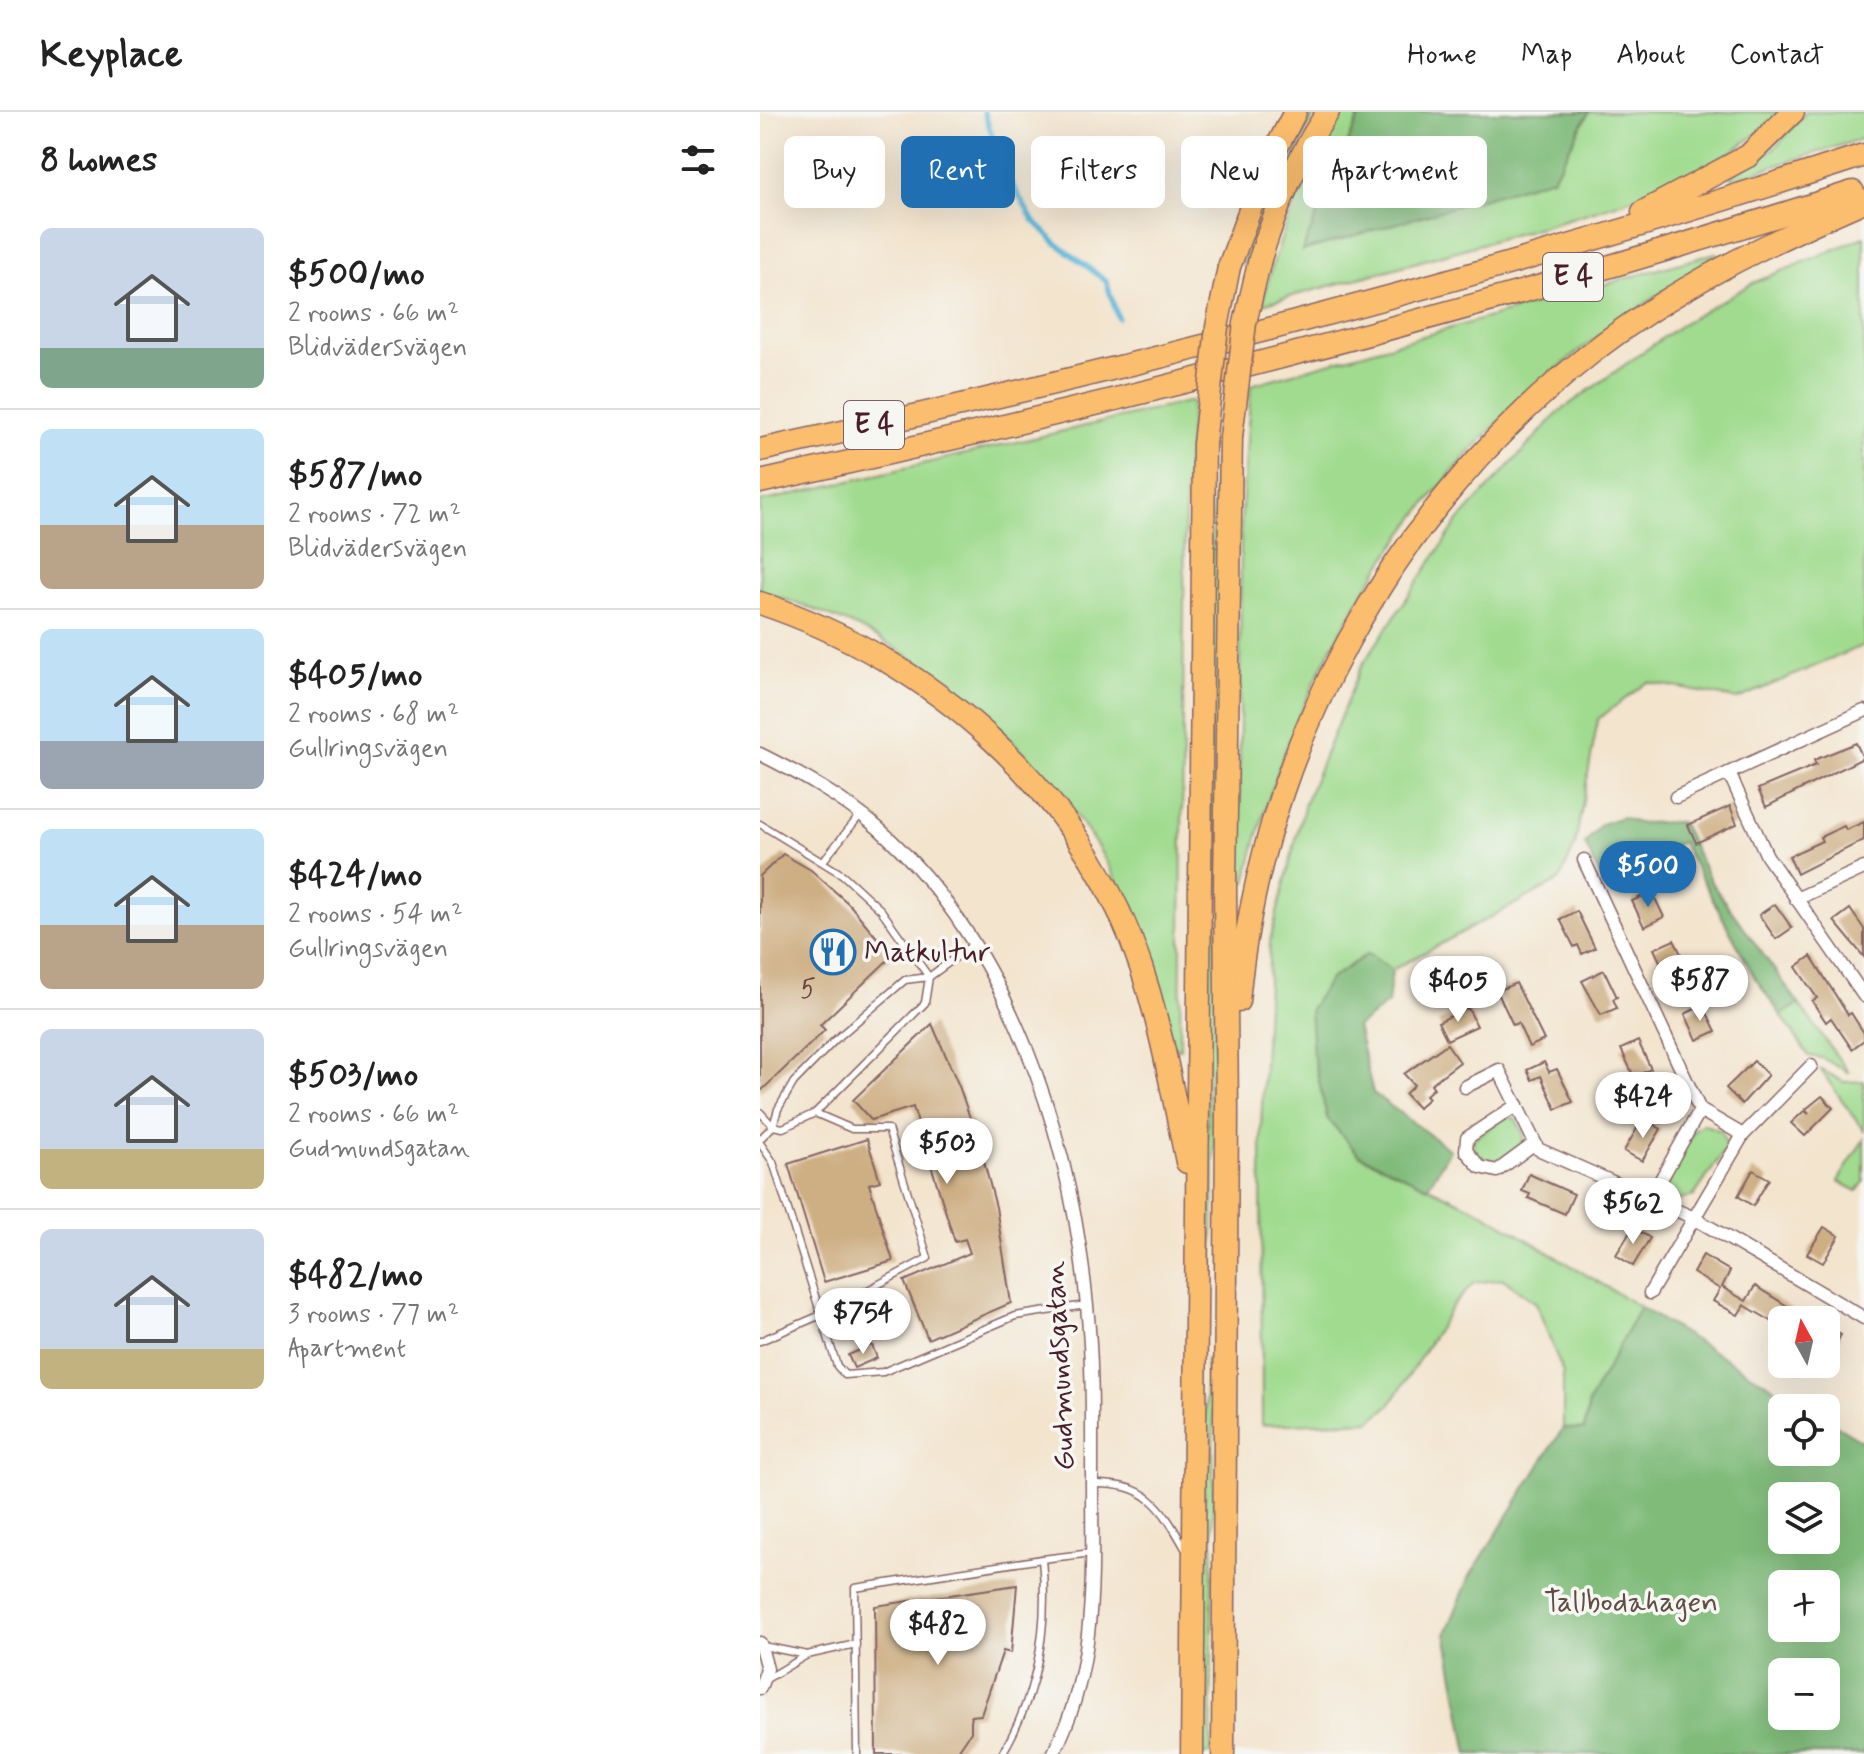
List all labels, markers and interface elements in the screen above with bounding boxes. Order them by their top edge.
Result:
text: Keyplace [40,31,183,80]
text: Home [1407,37,1477,74]
text: Map [1521,37,1572,74]
text: About [1616,37,1685,74]
text: Contact [1729,37,1824,74]
chip: Buy [784,136,885,208]
chip: Rent [901,136,1015,208]
chip: Filters [1031,136,1165,208]
chip: New [1181,136,1287,208]
chip: Apartment [1303,136,1487,208]
text: 8 homes [40,138,157,183]
icon: filters [676,138,720,182]
text: $500/mo [288,252,425,297]
road number: E 4 [1543,253,1603,301]
icon: home [104,260,200,356]
text: 2 rooms · 66 m² [288,297,459,331]
text: Blidvädersvägen [288,331,467,365]
road number: E 4 [844,401,904,449]
text: $587/mo [288,453,422,498]
icon: home [104,461,200,557]
text: 2 rooms · 72 m² [288,498,461,532]
text: Blidvädersvägen [288,532,467,566]
text: $405/mo [288,653,423,698]
icon: home [104,661,200,757]
text: 2 rooms · 68 m² [288,698,459,732]
text: Gullringsvägen [288,732,448,766]
pin: $500 [1601,841,1695,909]
text: $500 [1617,850,1679,884]
text: $424/mo [288,853,422,898]
icon: home [104,861,200,957]
text: 2 rooms · 54 m² [288,898,463,932]
restaurant icon: Matkultur [809,928,857,976]
text: Gullringsvägen [288,932,448,966]
place label: Matkultur [864,933,991,972]
pin: $587 [1653,955,1747,1023]
pin: $405 [1411,956,1505,1024]
text: $587 [1670,964,1730,998]
text: $405 [1428,965,1488,999]
house number: 5 [800,973,816,1007]
text: $503/mo [288,1053,418,1098]
icon: home [104,1061,200,1157]
pin: $424 [1596,1072,1690,1140]
text: $424 [1613,1081,1673,1115]
text: 2 rooms · 66 m² [288,1098,459,1132]
pin: $503 [900,1118,994,1186]
text: $503 [919,1127,975,1161]
text: Gudmundsgatan [288,1132,470,1166]
pin: $562 [1586,1178,1680,1246]
text: $562 [1603,1187,1663,1221]
text: $482/mo [288,1253,423,1298]
street label: Gudmundsgatan [1035,1260,1085,1472]
icon: home [104,1261,200,1357]
pin: $754 [816,1288,910,1356]
text: $754 [833,1297,893,1331]
text: 3 rooms · 77 m² [288,1298,459,1332]
north arrow [1768,1306,1840,1378]
map controls [1768,1306,1840,1730]
text: Apartment [288,1332,406,1366]
button: locate [1768,1394,1840,1466]
button: layers [1768,1482,1840,1554]
button: + [1768,1570,1840,1642]
park label: Tallbodahagen [1544,1583,1718,1622]
pin: $482 [891,1599,985,1667]
text: $482 [908,1608,968,1642]
button: − [1768,1658,1840,1730]

